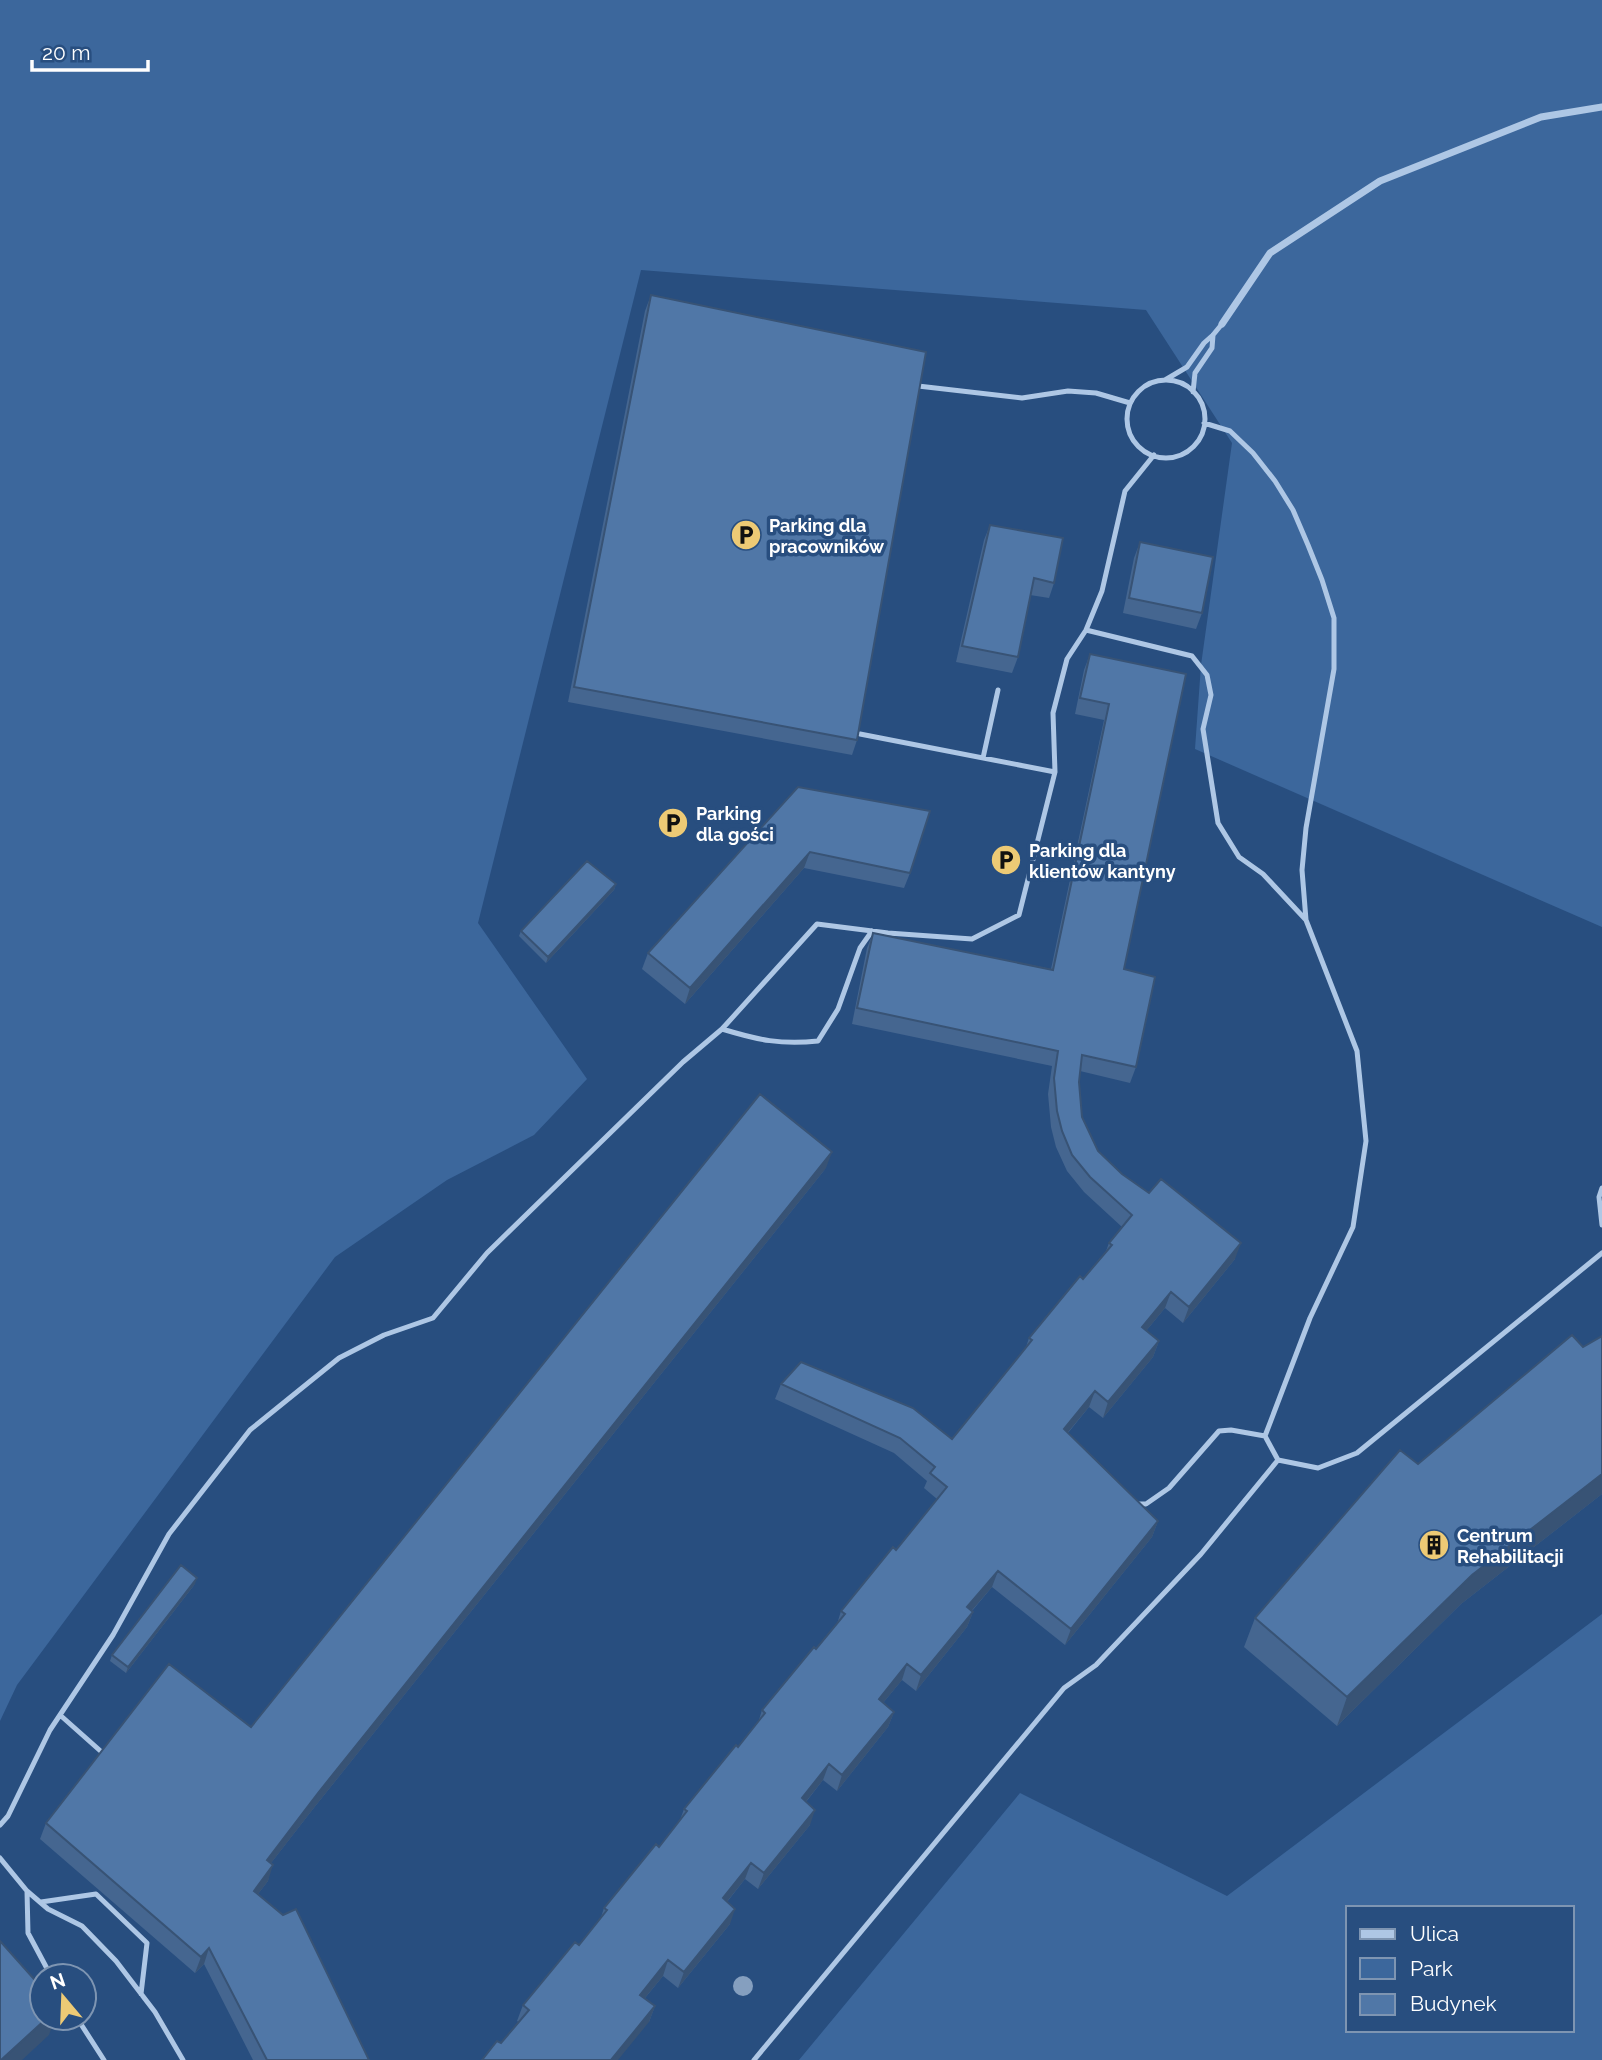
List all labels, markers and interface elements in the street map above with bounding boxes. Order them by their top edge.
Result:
scale bar [32,28,147,72]
text: 20 m [42,40,90,65]
place label: Parking dla pracowników [769,515,885,557]
parking icon: Parking dla pracowników [729,518,763,552]
place label: Parking dla gości [696,803,774,845]
parking icon: Parking dla gości [656,806,690,840]
place label: Parking dla klientów kantyny [1029,840,1176,882]
parking icon: Parking dla klientów kantyny [989,843,1023,877]
place label: Centrum Rehabilitacji [1457,1525,1564,1567]
building icon: Centrum Rehabilitacji [1417,1528,1451,1562]
legend [1346,1906,1574,2032]
text: Ulica [1410,1921,1459,1946]
text: Park [1410,1956,1453,1981]
north arrow [28,1962,98,2032]
text: N [47,1968,68,1994]
text: Budynek [1410,1991,1497,2016]

